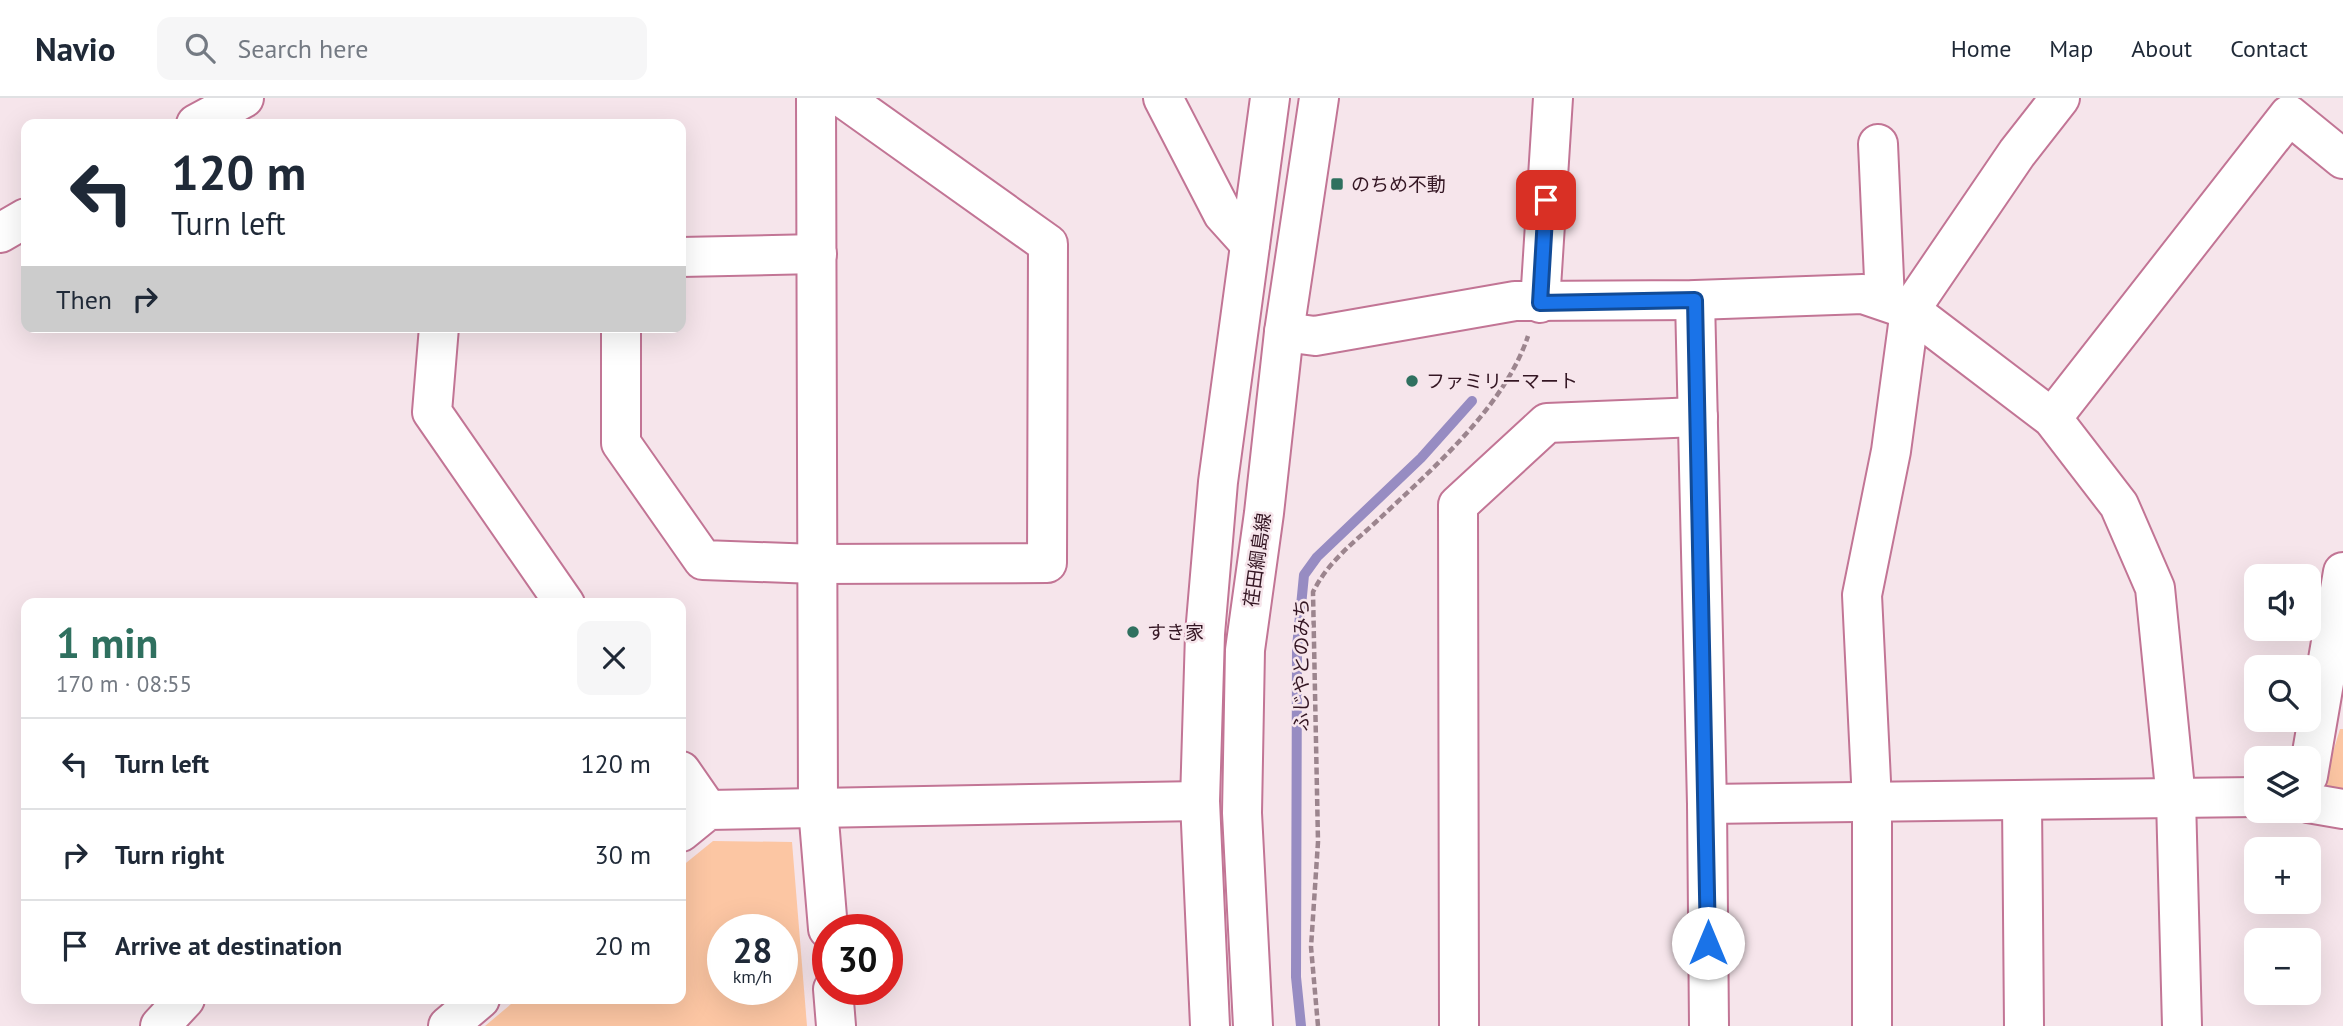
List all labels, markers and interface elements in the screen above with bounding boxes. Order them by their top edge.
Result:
search box [157,17,647,80]
text: Navio [35,27,115,70]
icon: search [181,29,219,67]
text: Search here [237,32,369,65]
text: Home [1951,33,2011,64]
text: Map [2049,33,2093,64]
text: About [2131,33,2192,64]
text: Contact [2230,33,2308,64]
text: 120 m [171,140,306,204]
icon: left [56,147,147,238]
pin [1516,170,1576,230]
place label: のちめ不動 [1351,172,1446,196]
marker: のちめ不動 [1329,176,1345,192]
icon: arrive [1527,181,1565,219]
text: Turn left [171,202,286,244]
icon: right [126,280,164,318]
text: Then [56,283,112,316]
place label: ファミリーマート [1426,369,1578,393]
marker: ファミリーマート [1404,373,1420,389]
street label: 荏田綱島線 [1239,511,1275,609]
map controls [2244,564,2321,1005]
button: sound [2244,564,2321,641]
street label: ふじやとのみち [1289,599,1313,731]
text: 1 min [56,615,158,670]
place label: すき家 [1147,620,1204,644]
button: close [577,621,651,695]
marker: すき家 [1125,624,1141,640]
button: search [2244,655,2321,732]
text: 170 m · 08:55 [56,669,192,698]
icon: left [56,745,94,783]
button: layers [2244,746,2321,823]
text: Turn left [115,747,209,780]
text: 120 m [580,747,651,780]
icon: right [56,836,94,874]
button: + [2244,837,2321,914]
text: Turn right [115,838,224,871]
text: 30 m [595,838,651,871]
position arrow [1671,906,1745,980]
speed limit sign: 30 [812,914,903,1005]
icon: arrive [56,927,94,965]
text: 28 [733,927,772,973]
button: − [2244,928,2321,1005]
text: Arrive at destination [115,929,342,962]
text: 20 m [595,929,651,962]
text: km/h [733,965,772,988]

